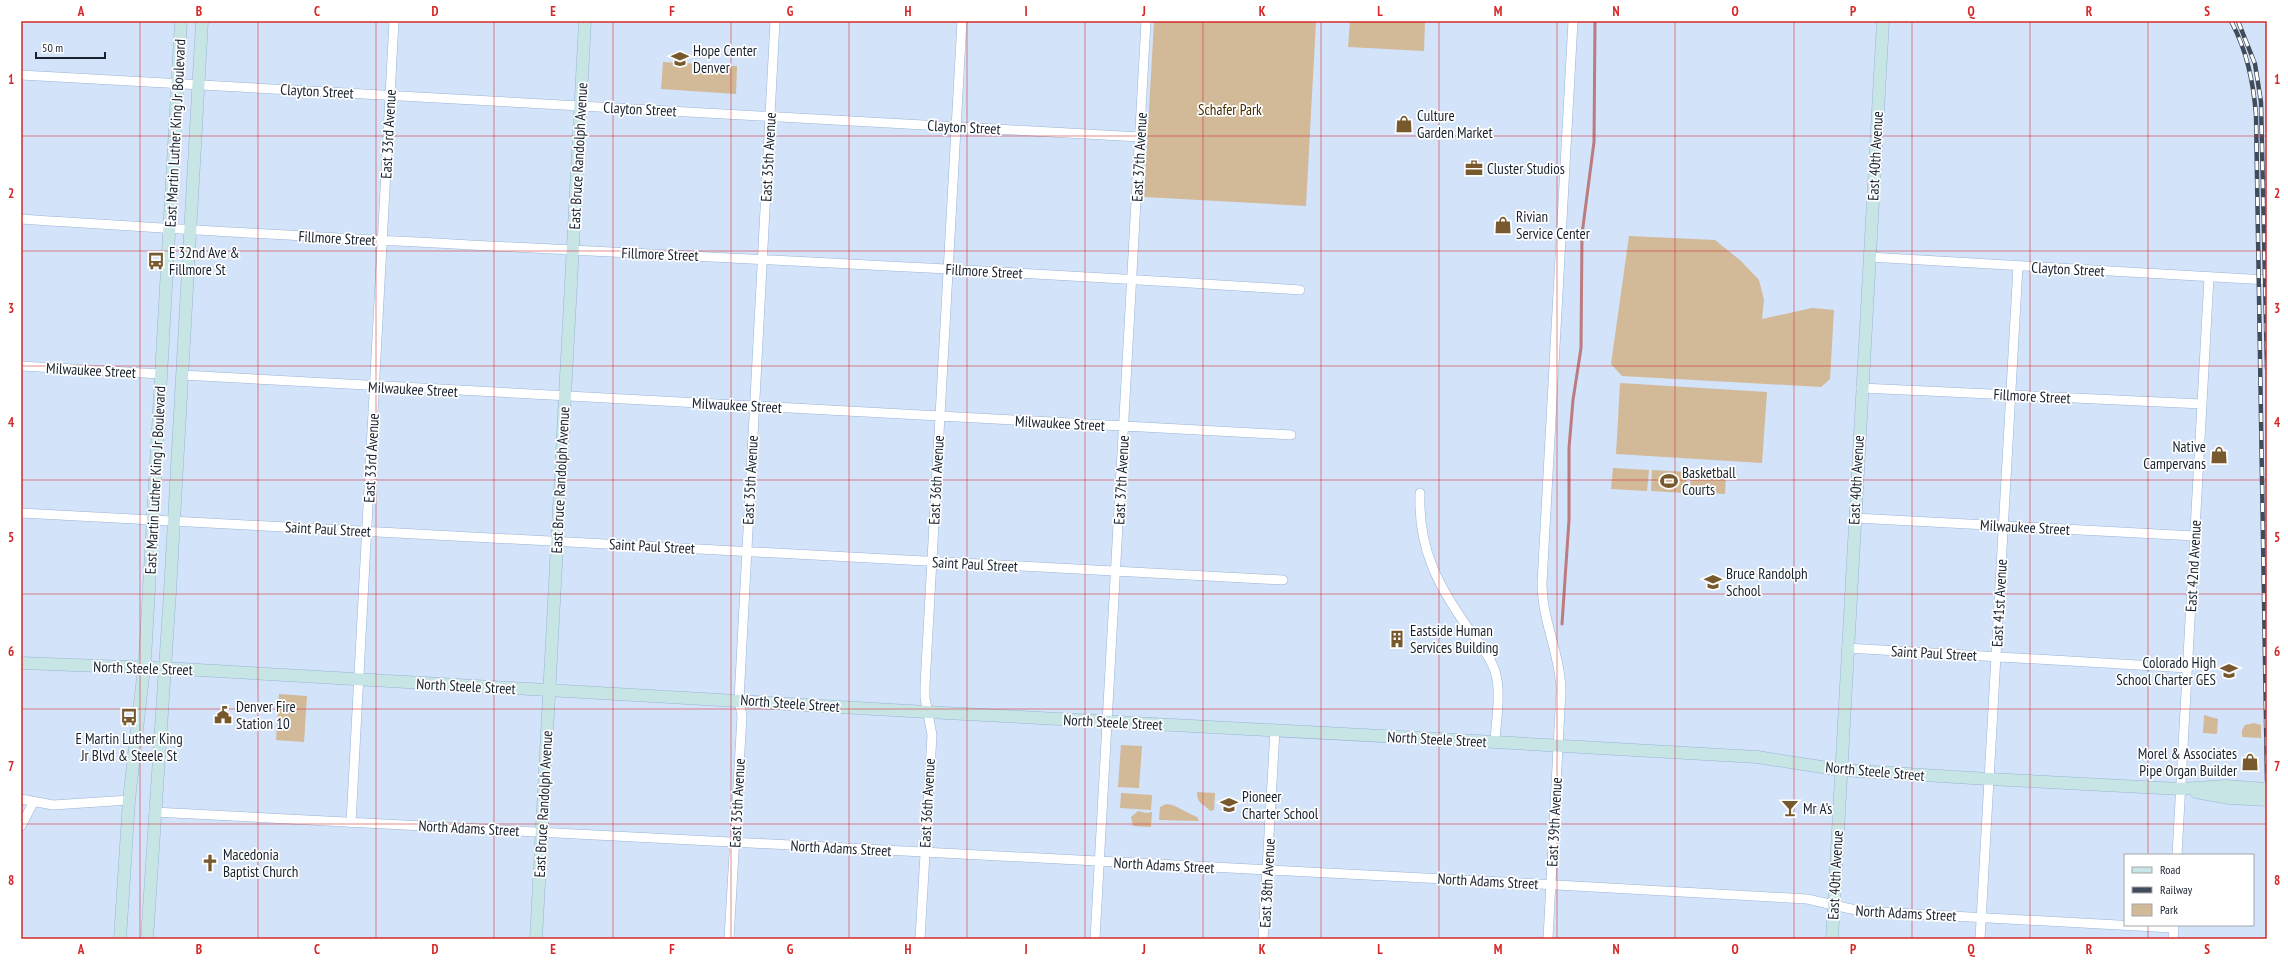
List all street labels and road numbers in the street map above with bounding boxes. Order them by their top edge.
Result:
street label: East Martin Luther King Jr Boulevard [161,38,189,228]
street label: Clayton Street [280,80,354,102]
street label: East Bruce Randolph Avenue [565,82,591,230]
street label: East 33rd Avenue [376,89,400,179]
street label: Clayton Street [603,98,677,120]
street label: East 40th Avenue [1863,111,1887,201]
street label: East 35th Avenue [756,112,780,202]
street label: East 37th Avenue [1127,112,1151,202]
street label: Clayton Street [927,116,1001,138]
street label: Fillmore Street [298,226,376,250]
street label: Fillmore Street [621,243,699,265]
street label: Clayton Street [2031,258,2105,280]
street label: Fillmore Street [945,259,1023,283]
street label: Milwaukee Street [46,358,136,382]
street label: Milwaukee Street [368,377,458,401]
street label: Fillmore Street [1993,384,2071,408]
street label: East Martin Luther King Jr Boulevard [141,385,169,575]
street label: Milwaukee Street [692,393,782,417]
street label: East Bruce Randolph Avenue [547,406,573,554]
street label: Milwaukee Street [1015,411,1105,435]
street label: East 33rd Avenue [359,413,383,503]
street label: East 35th Avenue [738,435,762,525]
street label: East 36th Avenue [924,435,948,525]
street label: East 37th Avenue [1109,435,1133,525]
street label: East 40th Avenue [1844,435,1868,525]
street label: Milwaukee Street [1980,515,2070,539]
street label: Saint Paul Street [284,517,372,541]
street label: East 42nd Avenue [2181,520,2205,612]
street label: Saint Paul Street [608,534,696,558]
street label: Saint Paul Street [931,552,1019,576]
street label: East 41st Avenue [1987,558,2011,648]
street label: Saint Paul Street [1890,641,1978,665]
street label: North Steele Street [93,657,193,679]
street label: North Steele Street [416,674,516,698]
street label: North Steele Street [740,690,840,716]
street label: North Steele Street [1063,710,1163,734]
street label: North Steele Street [1387,727,1487,751]
street label: East Bruce Randolph Avenue [530,730,556,878]
street label: North Steele Street [1825,757,1925,785]
street label: East 35th Avenue [725,758,749,848]
street label: East 36th Avenue [915,758,939,848]
street label: East 39th Avenue [1542,777,1566,867]
street label: North Adams Street [418,816,520,840]
street label: East 40th Avenue [1823,830,1847,920]
street label: North Adams Street [790,836,892,860]
street label: East 38th Avenue [1255,838,1279,928]
street label: North Adams Street [1113,853,1215,877]
street label: North Adams Street [1437,869,1539,893]
street label: North Adams Street [1855,901,1957,925]

